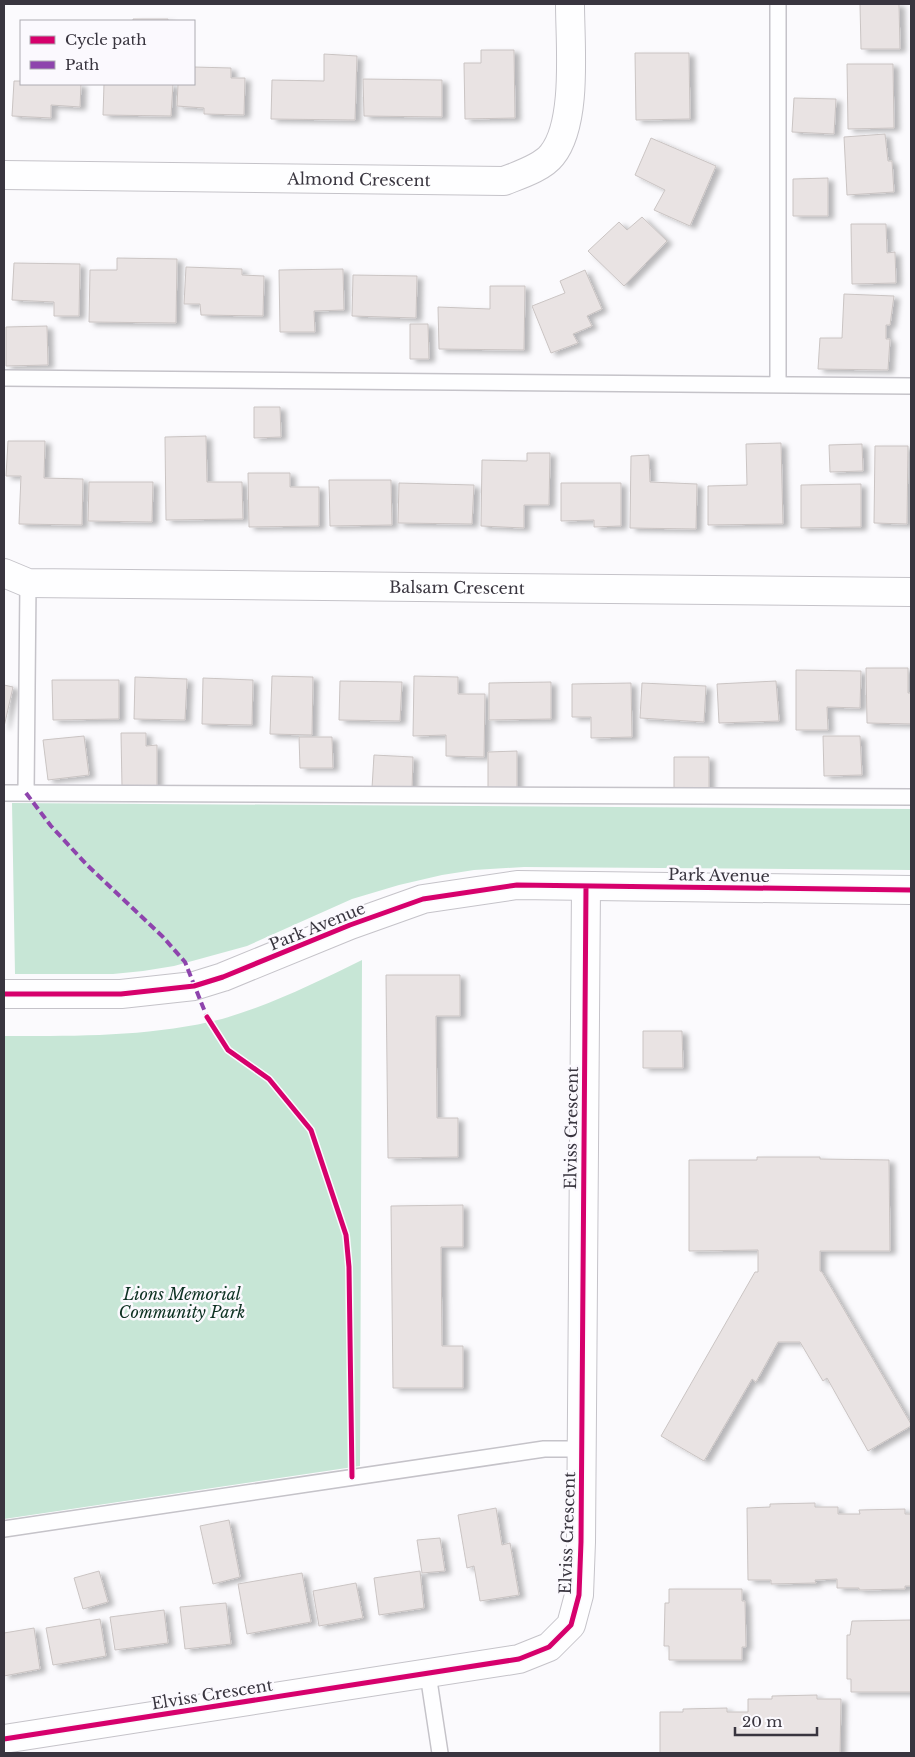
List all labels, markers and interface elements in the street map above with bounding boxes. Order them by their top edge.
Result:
legend [20,20,195,85]
text: Cycle path [65,30,147,49]
text: Path [65,55,99,74]
street label: Almond Crescent [286,168,431,190]
street label: Balsam Crescent [389,577,525,598]
street label: Park Avenue [668,864,770,886]
street label: Park Avenue [266,898,368,954]
street label: Elviss Crescent [560,1067,582,1189]
park label: Lions Memorial Community Park [119,1284,245,1322]
street label: Elviss Crescent [555,1471,579,1595]
street label: Elviss Crescent [150,1675,274,1713]
scale bar [735,1704,818,1736]
text: 20 m [742,1712,782,1731]

